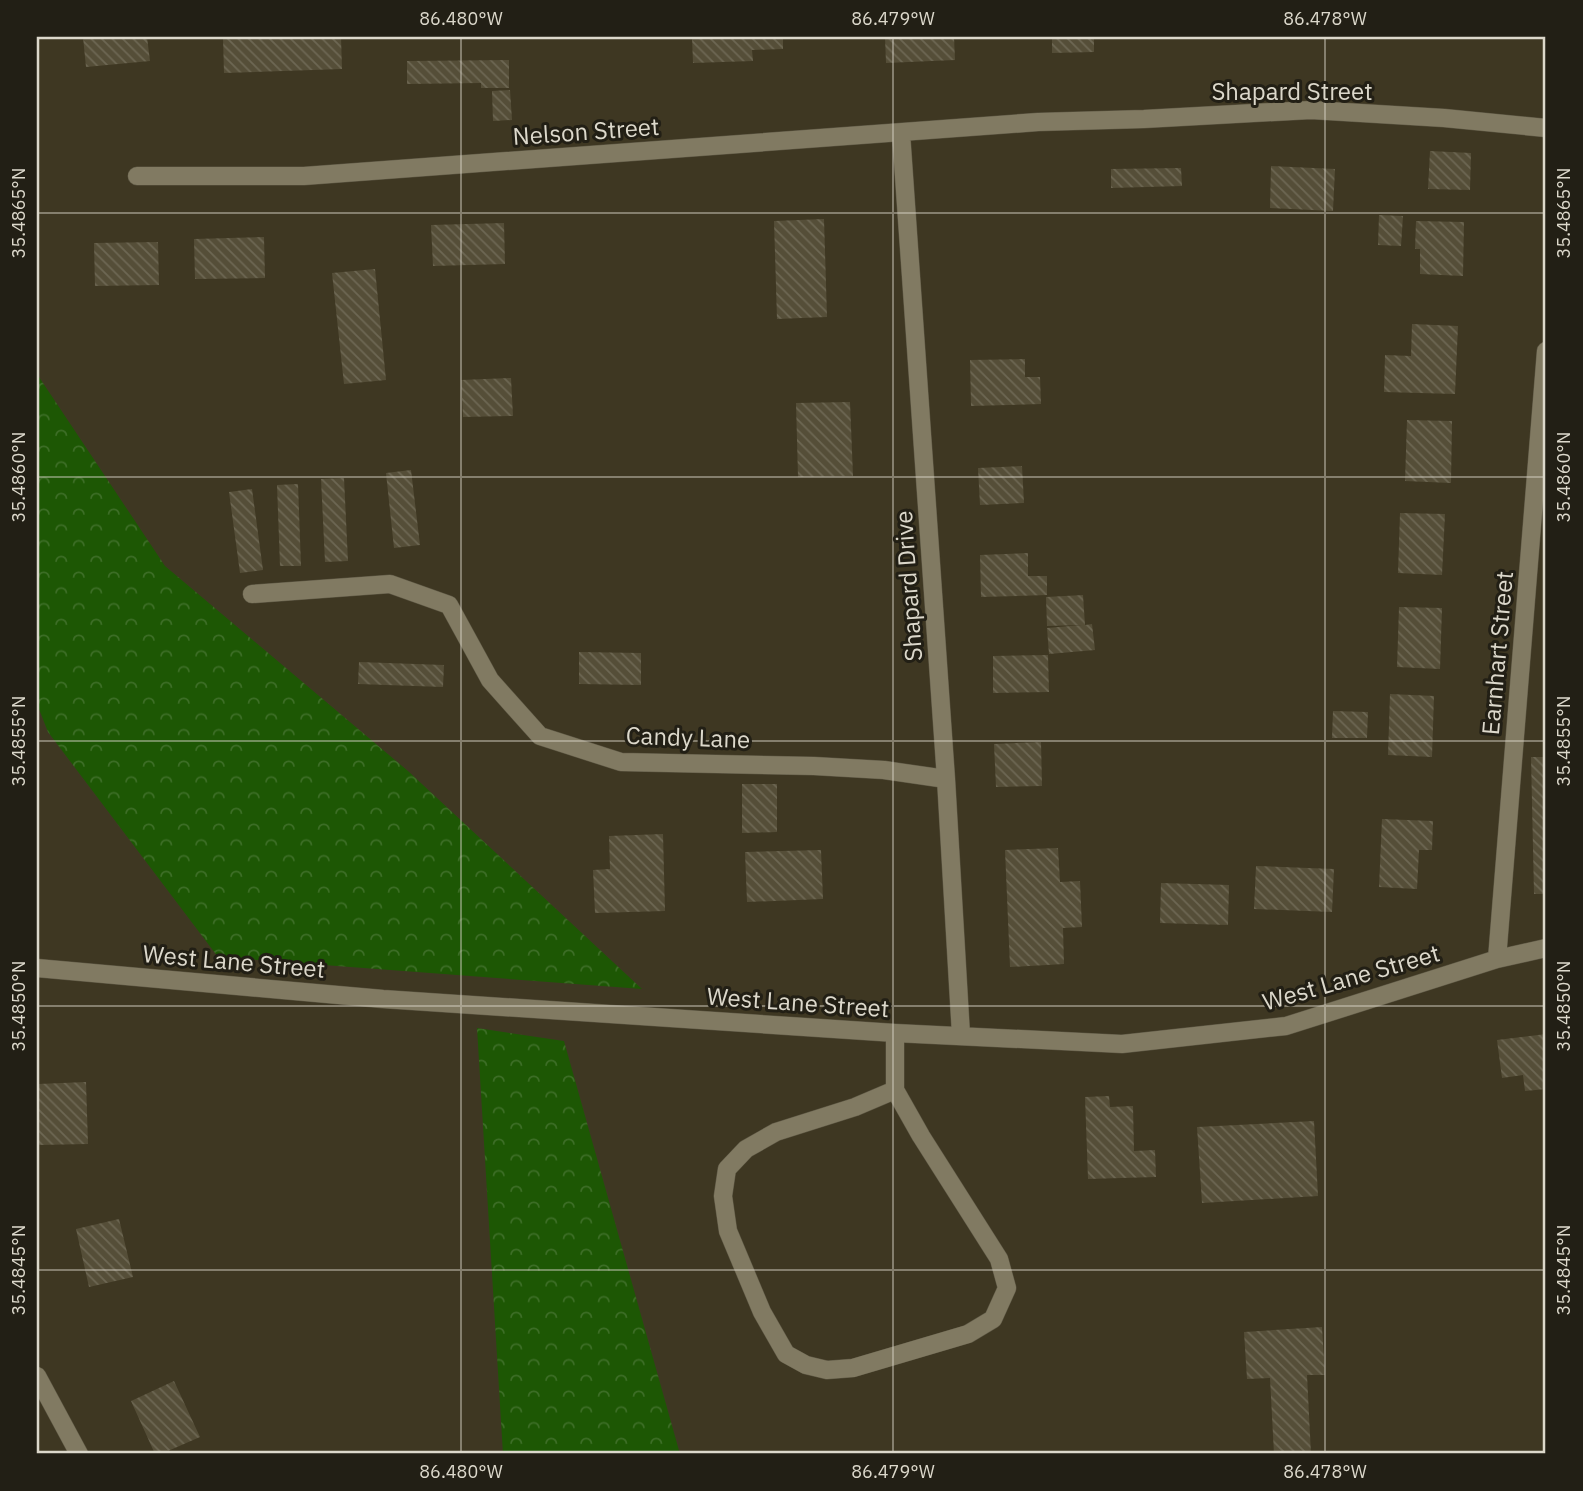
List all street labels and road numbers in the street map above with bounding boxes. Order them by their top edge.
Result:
street label: Shapard Street [1211,75,1373,107]
street label: Nelson Street [512,110,660,152]
street label: Shapard Drive [887,510,929,662]
street label: Earnhart Street [1474,570,1520,736]
street label: Candy Lane [625,719,751,755]
street label: West Lane Street [1259,936,1443,1018]
street label: West Lane Street [141,937,327,985]
street label: West Lane Street [706,980,890,1024]

